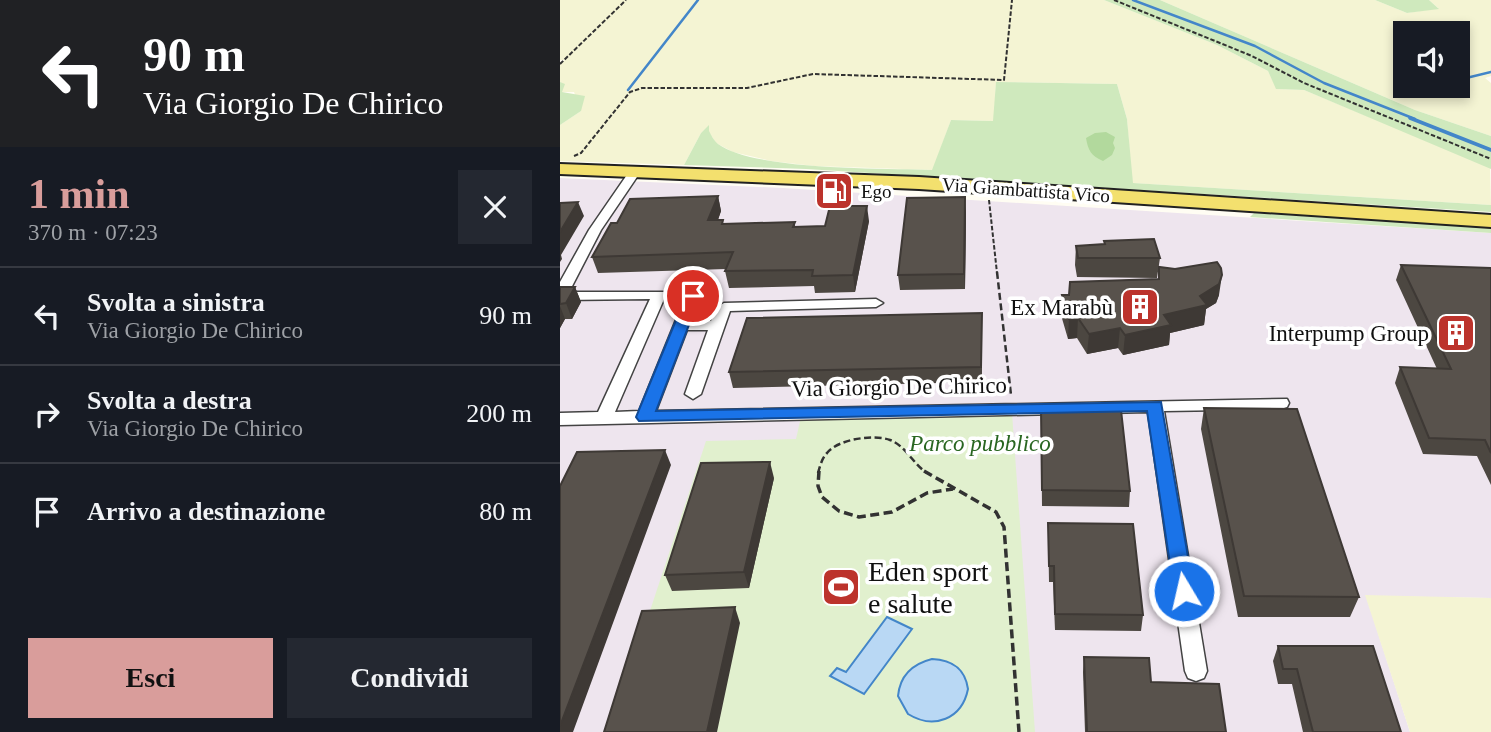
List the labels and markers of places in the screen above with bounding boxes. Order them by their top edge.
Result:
fuel station icon: Ego [813,170,855,212]
place label: Ego [861,181,892,202]
pin [663,266,723,326]
building icon: Ex Marabù [1119,286,1161,328]
place label: Ex Marabù [1010,295,1113,320]
building icon: Interpump Group [1435,312,1477,354]
place label: Interpump Group [1269,321,1429,346]
place label: Eden sport e salute [868,556,989,619]
sports icon: Eden sport e salute [820,566,862,608]

